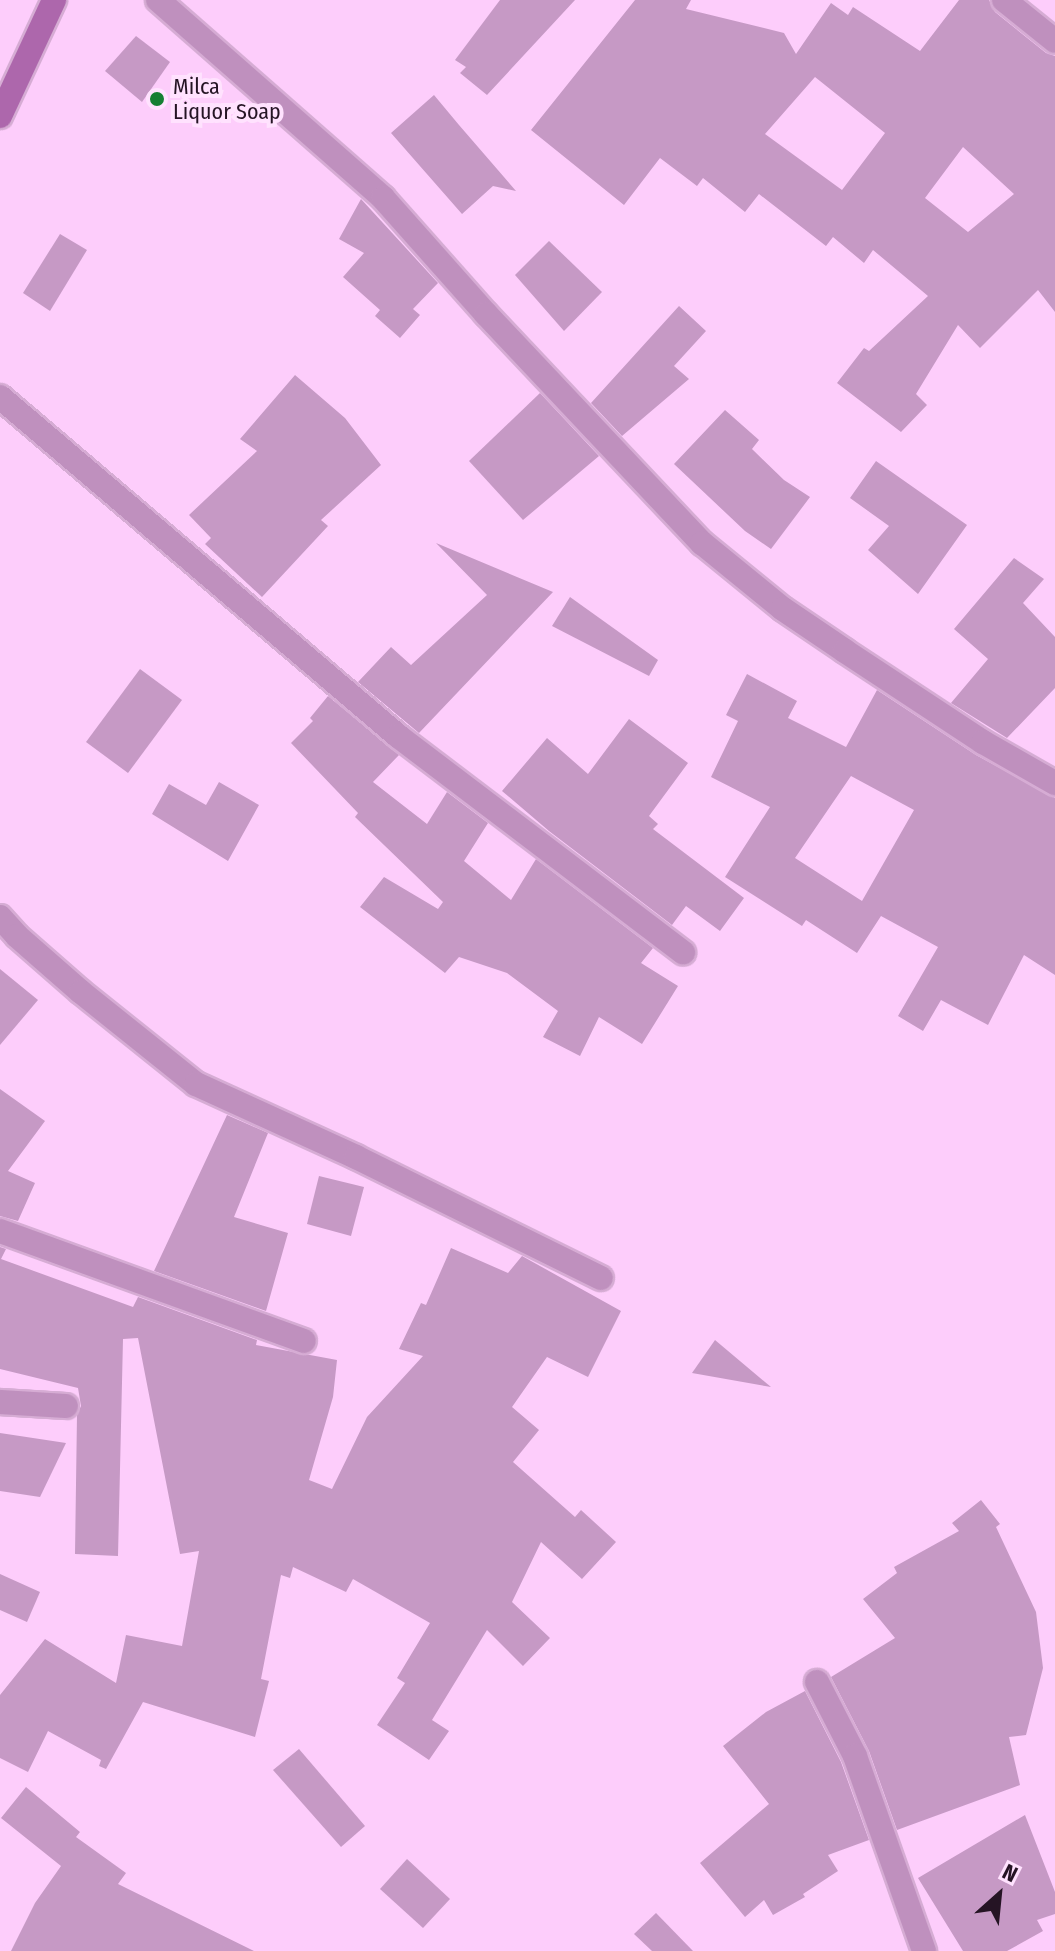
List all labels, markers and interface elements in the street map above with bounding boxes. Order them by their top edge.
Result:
place label: Milca Liquor Soap [173,73,281,124]
marker: Milca Liquor Soap [148,90,166,108]
north arrow [959,1855,1039,1935]
text: N [998,1858,1022,1888]

